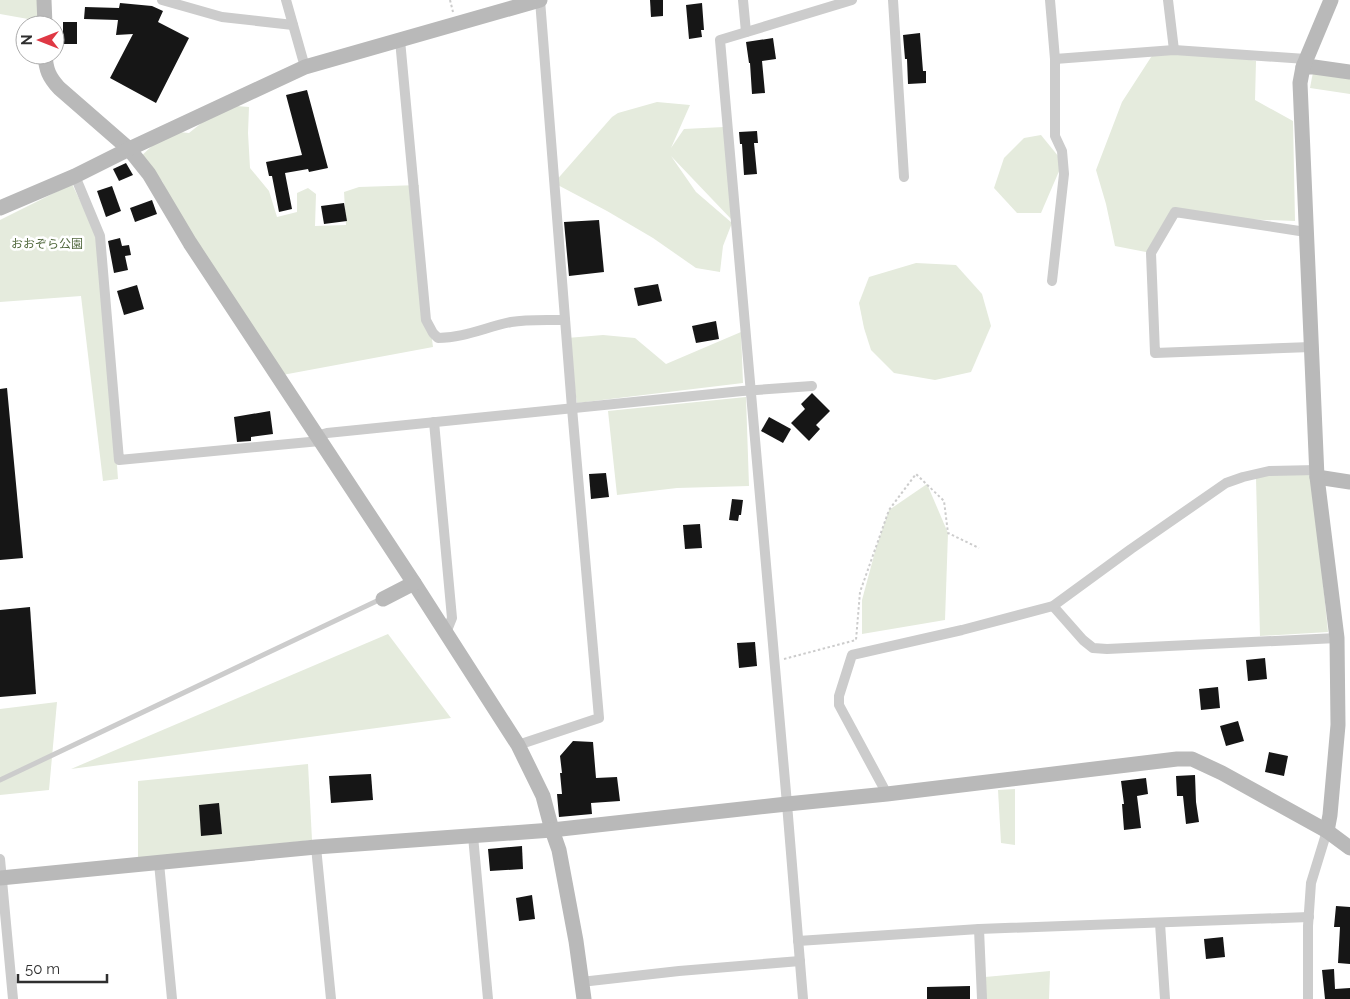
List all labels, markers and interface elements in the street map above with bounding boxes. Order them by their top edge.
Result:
north arrow [15,15,65,65]
text: N [19,35,35,45]
park label: おおぞら公園 [11,237,83,251]
scale bar [18,952,106,984]
text: 50 m [25,960,60,978]

